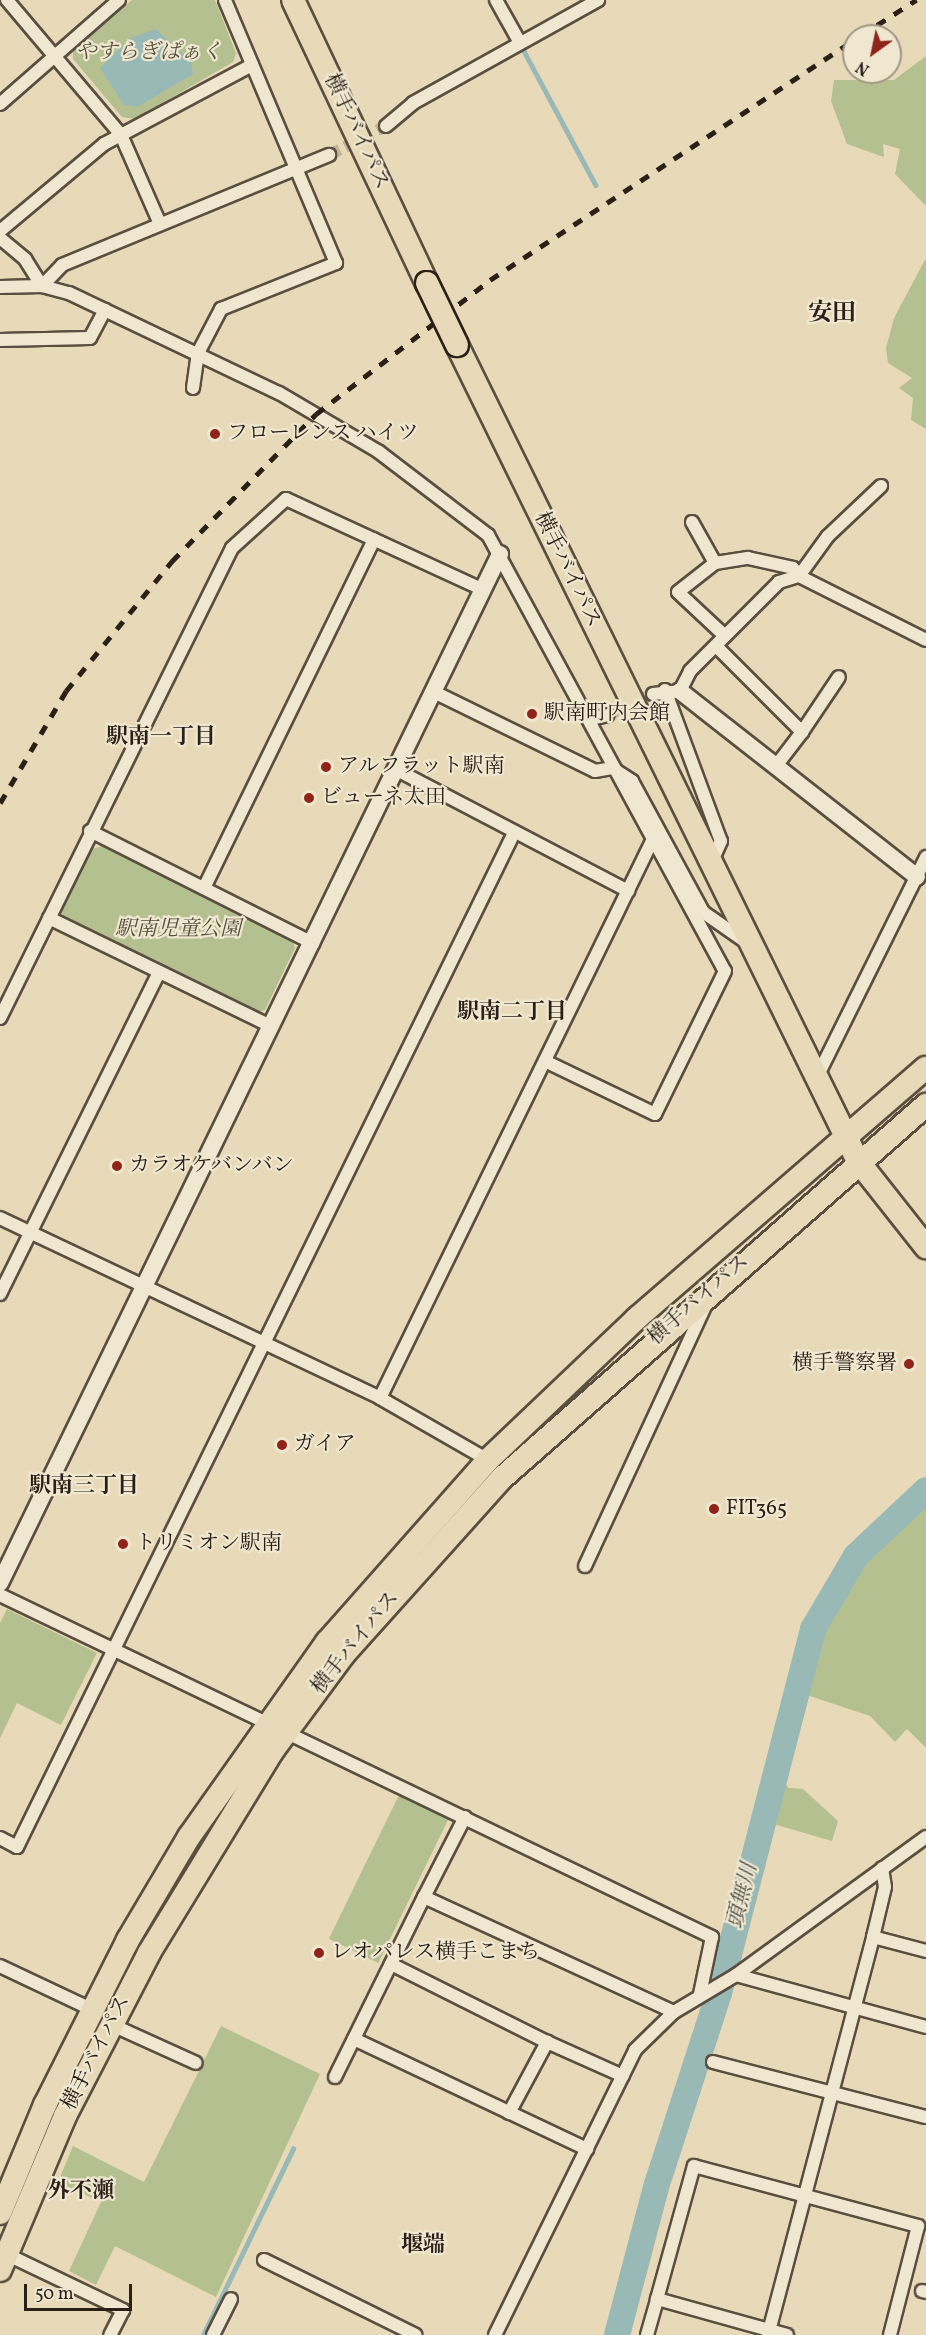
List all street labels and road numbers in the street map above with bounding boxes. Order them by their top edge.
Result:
street label: 横手バイパス [318,70,394,194]
street label: 横手バイパス [528,508,606,632]
street label: 横手バイパス [643,1249,755,1351]
street label: 横手バイパス [307,1586,405,1700]
street label: 横手バイパス [57,1991,137,2115]

